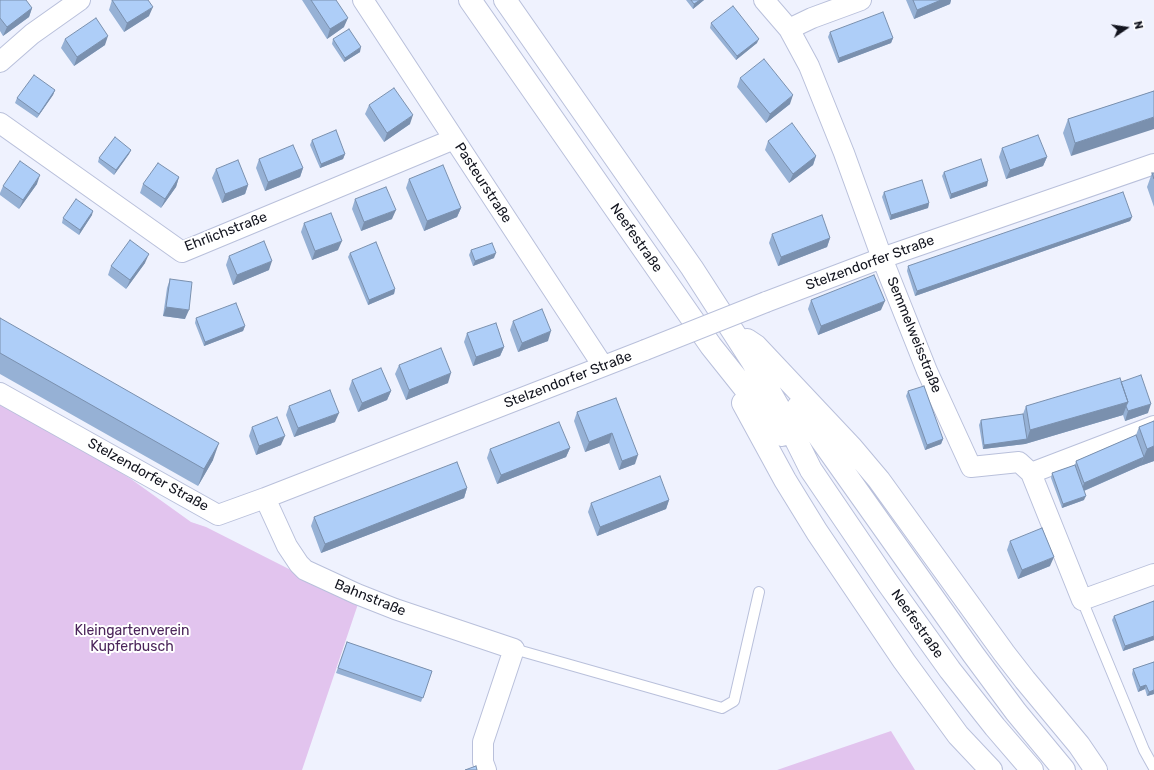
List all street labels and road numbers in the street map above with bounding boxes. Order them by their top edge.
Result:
street label: Pasteurstraße [451,140,515,226]
street label: Neefestraße [606,200,666,276]
street label: Ehrlichstraße [182,209,270,255]
street label: Stelzendorfer Straße [803,232,937,294]
street label: Semmelweisstraße [883,275,945,395]
street label: Stelzendorfer Straße [502,348,634,412]
street label: Stelzendorfer Straße [85,435,211,515]
street label: Bahnstraße [332,576,408,620]
street label: Neefestraße [887,586,947,662]

